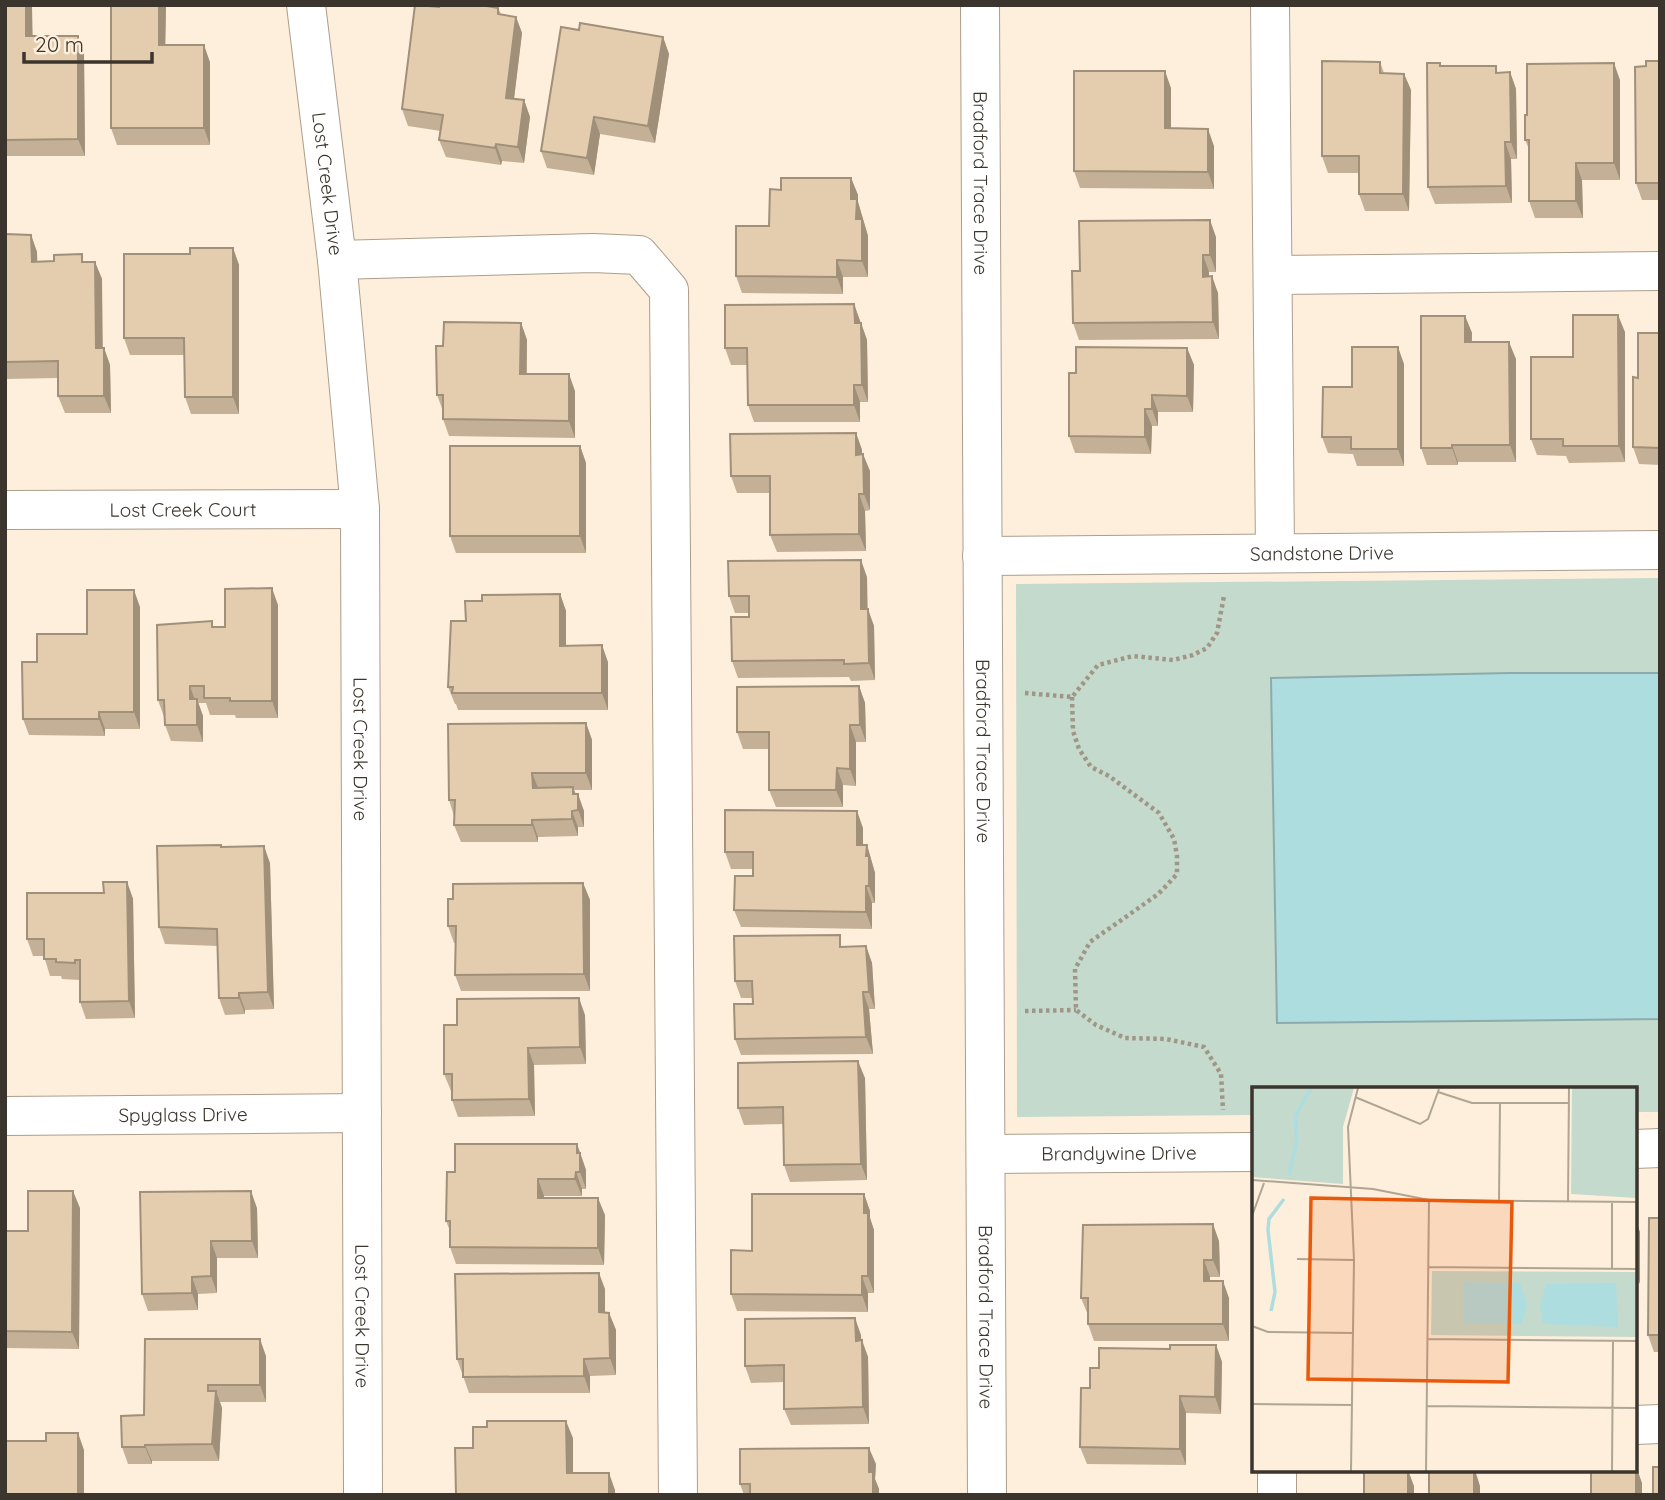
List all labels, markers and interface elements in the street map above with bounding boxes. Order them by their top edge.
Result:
scale bar [24,21,152,65]
text: 20 m [35,31,84,57]
street label: Bradford Trace Drive [968,91,993,275]
street label: Lost Creek Drive [307,111,348,257]
street label: Lost Creek Court [110,497,256,522]
street label: Sandstone Drive [1250,540,1394,566]
street label: Bradford Trace Drive [971,659,996,843]
street label: Lost Creek Drive [349,677,373,821]
inset map [1252,1087,1637,1472]
street label: Spyglass Drive [118,1102,248,1127]
street label: Brandywine Drive [1041,1140,1197,1166]
street label: Bradford Trace Drive [974,1225,999,1409]
street label: Lost Creek Drive [350,1244,375,1388]

